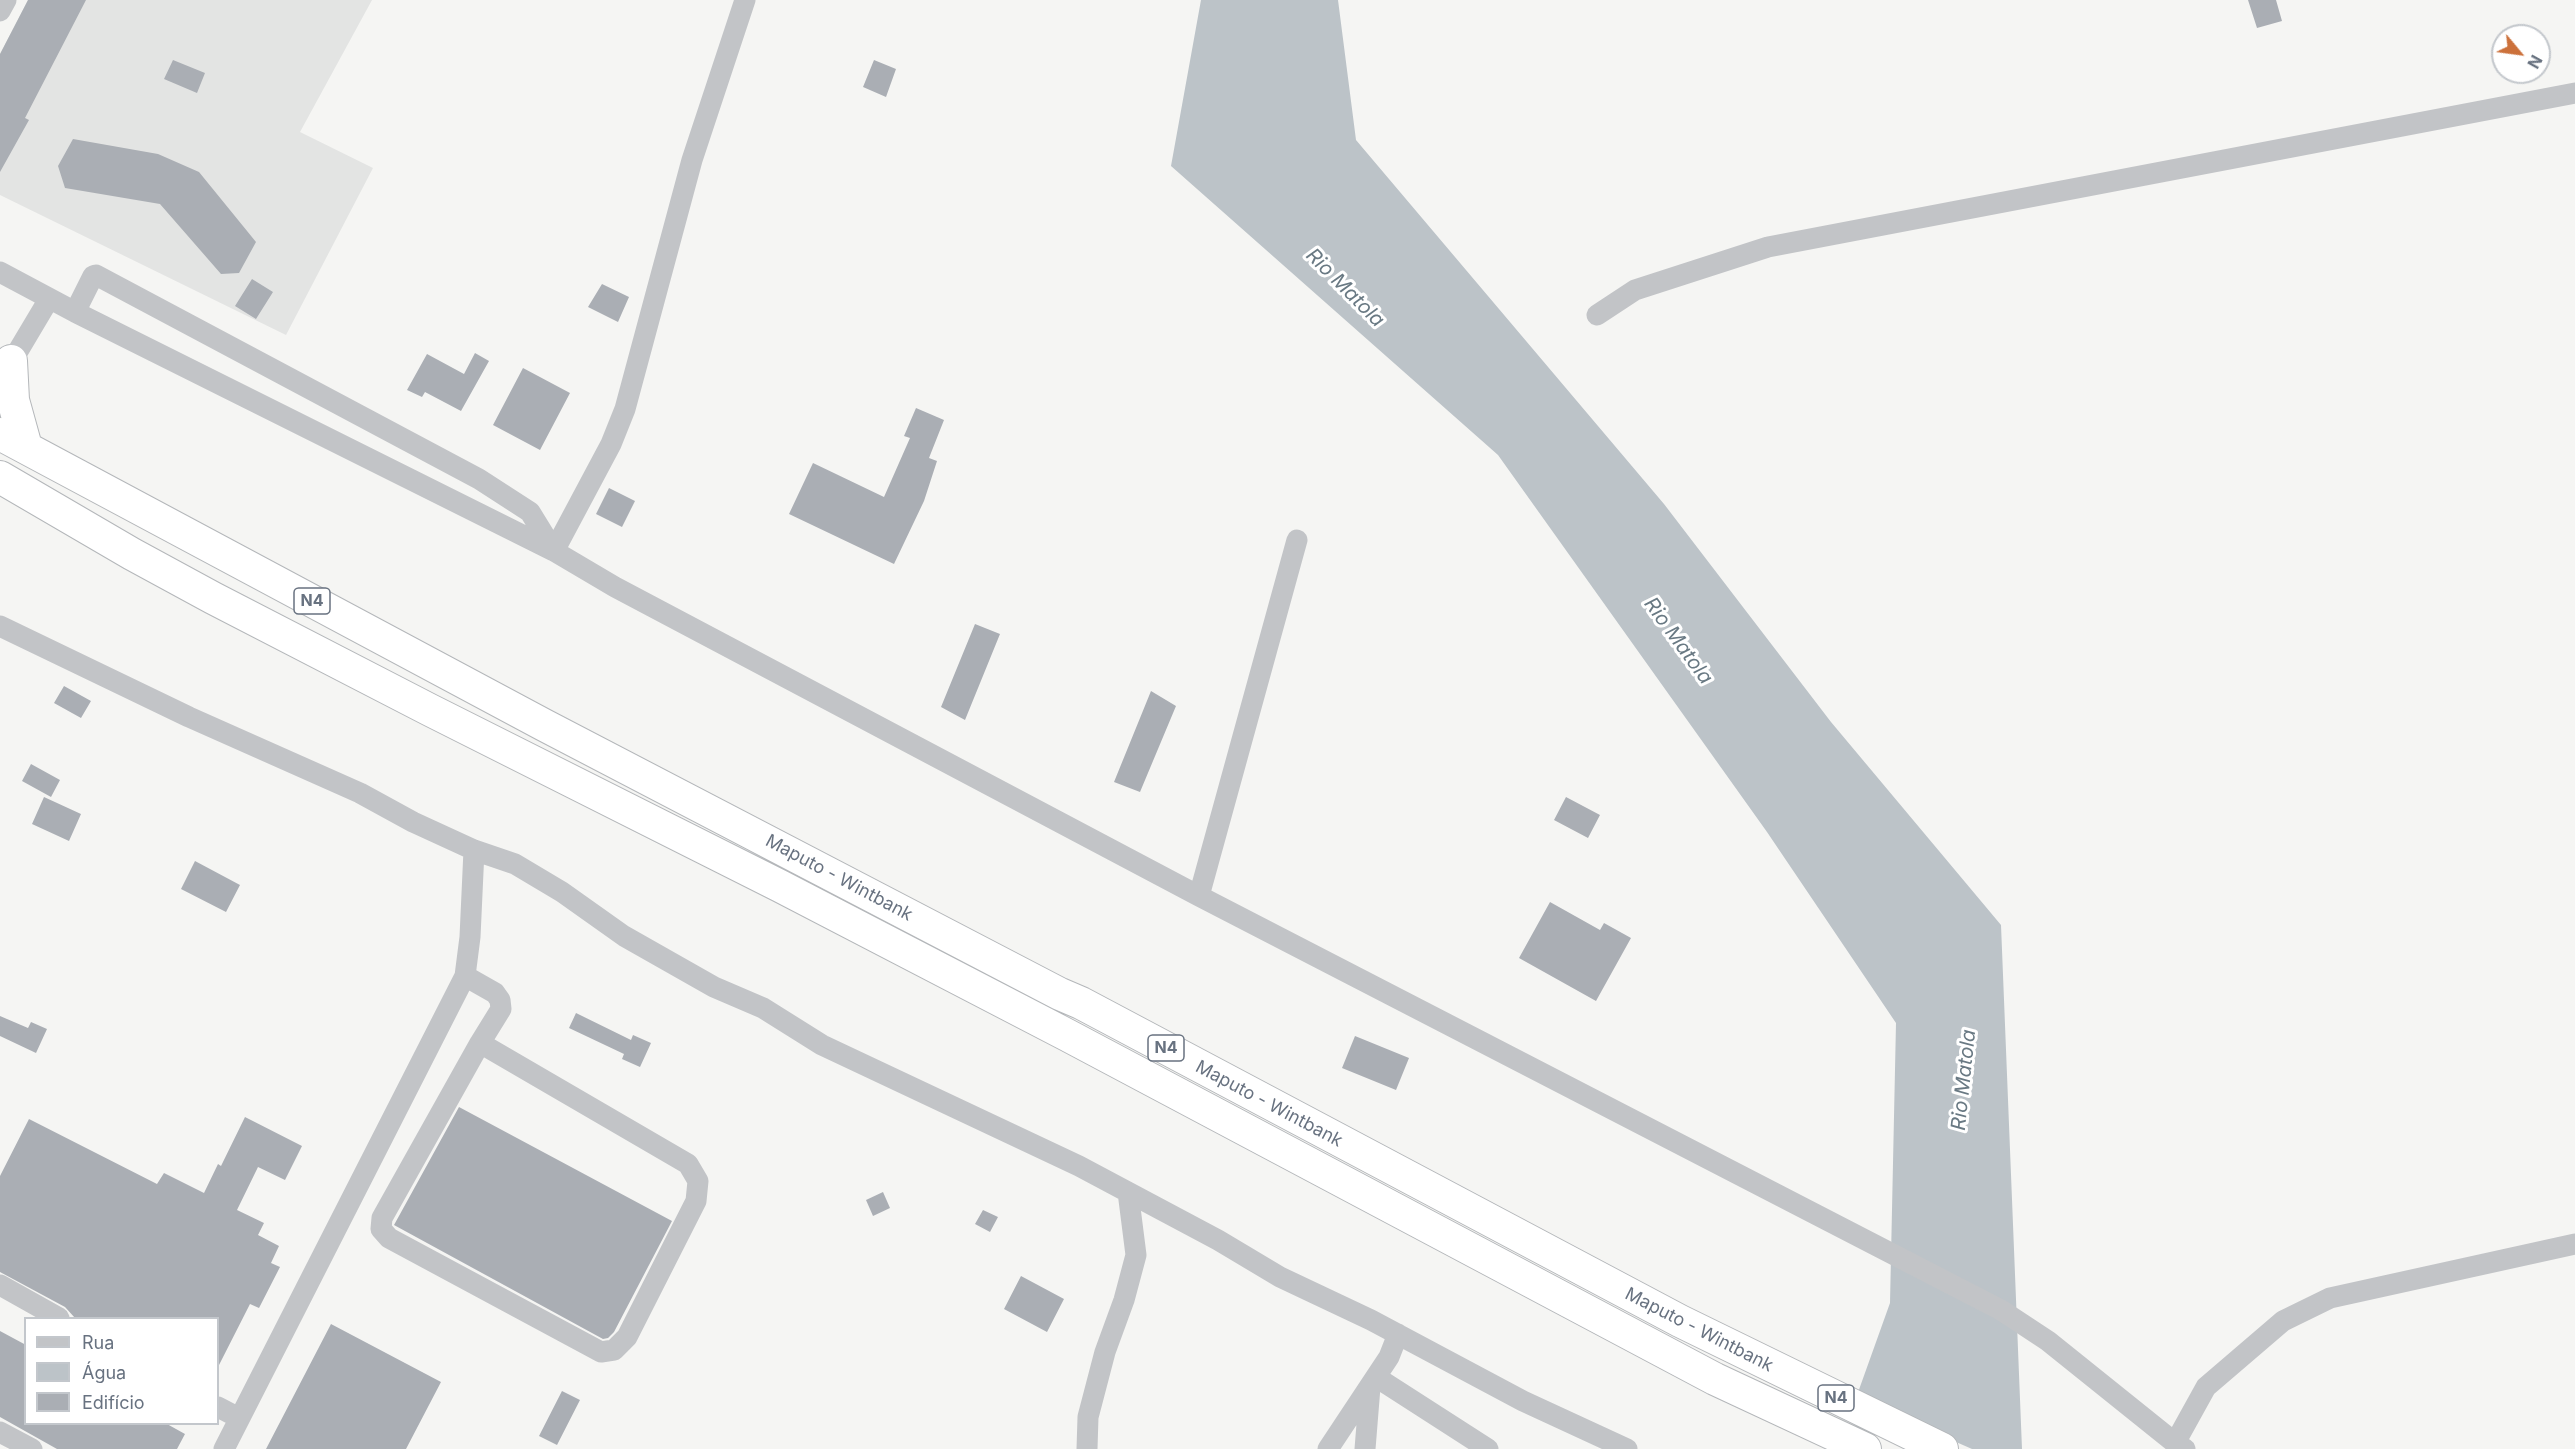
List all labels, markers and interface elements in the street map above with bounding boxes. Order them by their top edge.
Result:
north arrow [2491,24,2551,84]
text: N [2523,52,2547,72]
water label: Rio Matola [1301,244,1389,332]
road number: N4 [294,588,330,614]
water label: Rio Matola [1639,593,1717,689]
street label: Maputo - Wintbank [762,830,916,926]
water label: Rio Matola [1947,1028,1981,1132]
road number: N4 [1148,1035,1184,1061]
street label: Maputo - Wintbank [1192,1056,1346,1152]
street label: Maputo - Wintbank [1621,1283,1777,1377]
legend [24,1317,219,1425]
text: Rua [82,1332,114,1353]
text: Água [82,1362,126,1383]
road number: N4 [1818,1385,1854,1411]
text: Edifício [82,1392,145,1413]

